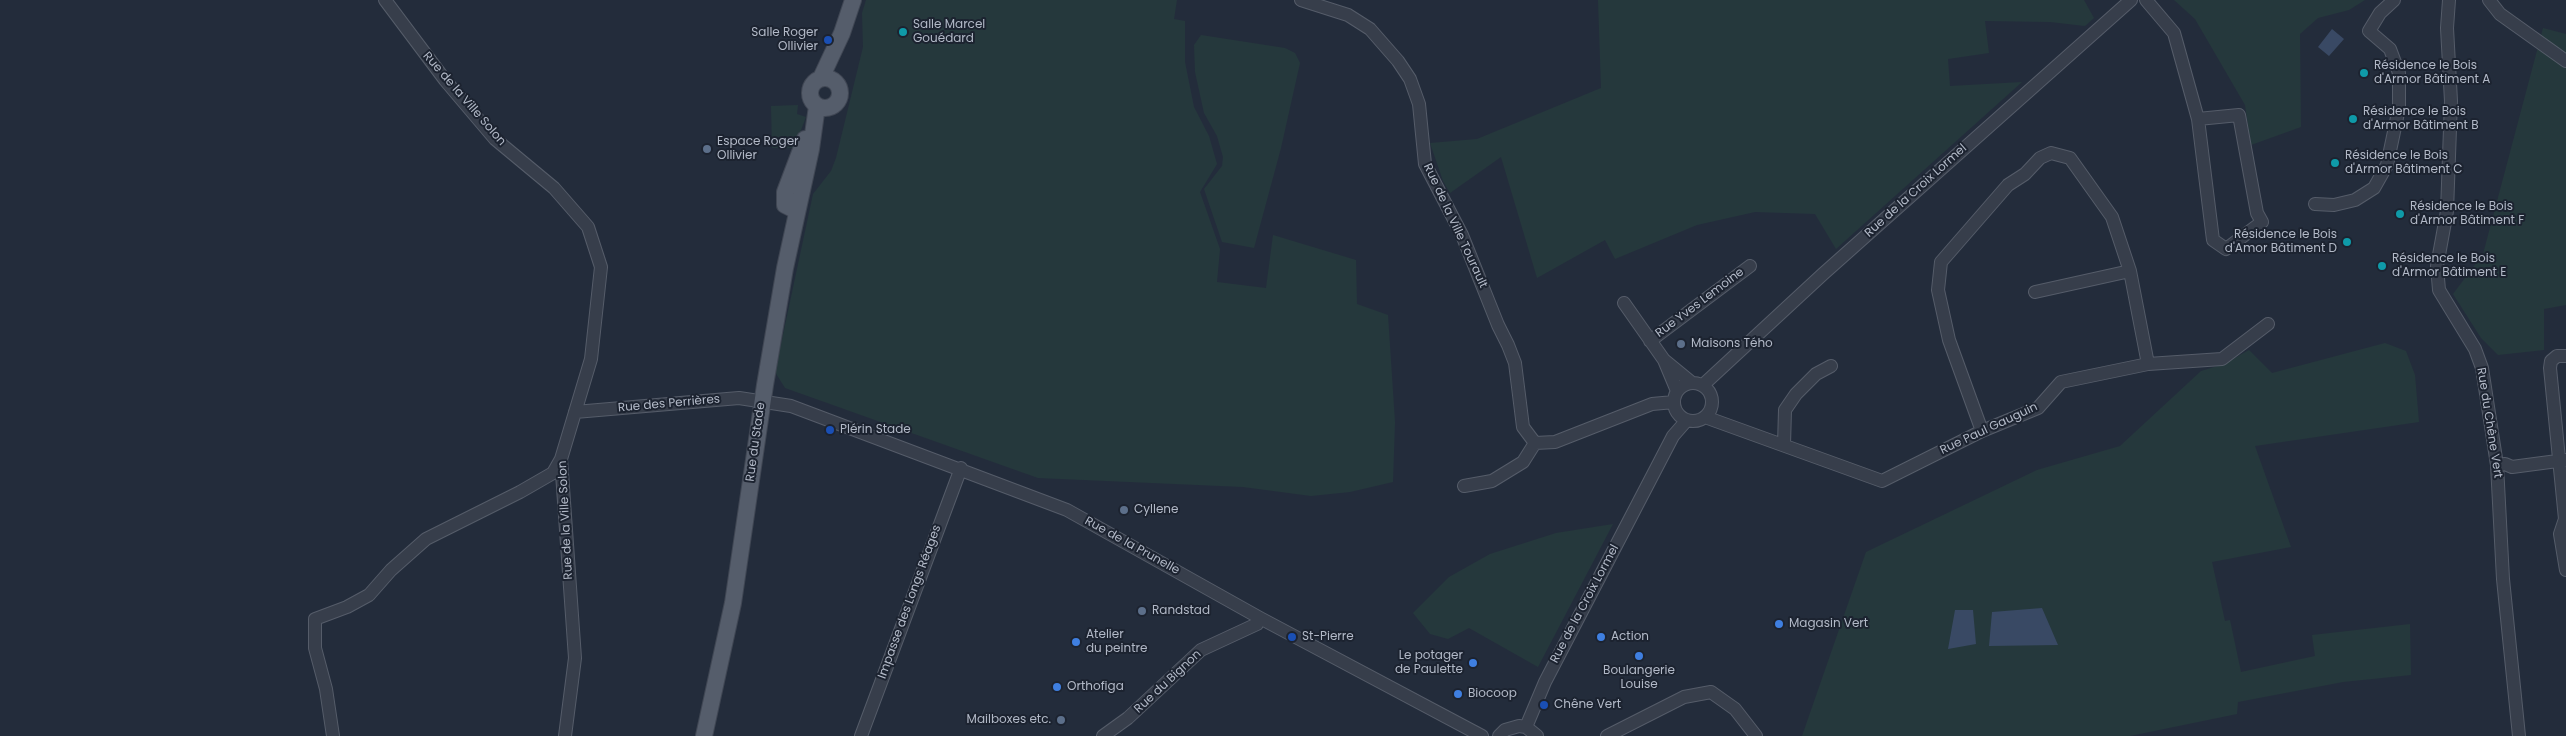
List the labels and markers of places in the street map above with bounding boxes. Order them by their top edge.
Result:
place label: Salle Marcel Gouédard [913,18,985,46]
place label: Salle Roger Ollivier [751,26,818,54]
marker: Salle Marcel Gouédard [897,26,909,38]
marker: Salle Roger Ollivier [822,34,834,46]
place label: Résidence le Bois d'Armor Bâtiment A [2374,59,2490,87]
marker: Résidence le Bois d'Armor Bâtiment A [2358,67,2370,79]
place label: Résidence le Bois d'Armor Bâtiment B [2363,105,2478,133]
marker: Résidence le Bois d'Armor Bâtiment B [2347,113,2359,125]
place label: Espace Roger Ollivier [717,135,799,163]
marker: Espace Roger Ollivier [701,143,713,155]
place label: Résidence le Bois d'Armor Bâtiment C [2345,149,2462,177]
marker: Résidence le Bois d'Armor Bâtiment C [2329,157,2341,169]
place label: Résidence le Bois d'Armor Bâtiment F [2410,200,2524,228]
marker: Résidence le Bois d'Armor Bâtiment F [2394,208,2406,220]
place label: Résidence le Bois d'Amor Bâtiment D [2225,228,2337,256]
marker: Résidence le Bois d'Amor Bâtiment D [2341,236,2353,248]
place label: Résidence le Bois d'Armor Bâtiment E [2392,252,2506,280]
marker: Résidence le Bois d'Armor Bâtiment E [2376,260,2388,272]
place label: Maisons Tého [1691,337,1773,351]
marker: Maisons Tého [1675,338,1687,350]
place label: Plérin Stade [840,423,911,437]
marker: Plérin Stade [824,424,836,436]
place label: Cyllene [1134,503,1178,517]
marker: Cyllene [1118,504,1130,516]
place label: Randstad [1152,604,1210,618]
marker: Randstad [1136,605,1148,617]
place label: Magasin Vert [1789,617,1868,631]
marker: Magasin Vert [1773,618,1785,630]
place label: Atelier du peintre [1086,628,1147,656]
place label: St-Pierre [1302,630,1354,644]
place label: Action [1611,630,1649,644]
marker: St-Pierre [1286,631,1298,643]
marker: Action [1595,631,1607,643]
marker: Atelier du peintre [1070,636,1082,648]
place label: Le potager de Paulette [1395,649,1463,677]
marker: Boulangerie Louise [1633,650,1645,662]
marker: Le potager de Paulette [1467,657,1479,669]
place label: Boulangerie Louise [1603,664,1675,692]
place label: Orthofiga [1067,680,1124,694]
marker: Orthofiga [1051,681,1063,693]
place label: Biocoop [1468,687,1517,701]
marker: Biocoop [1452,688,1464,700]
place label: Chêne Vert [1554,698,1621,712]
marker: Chêne Vert [1538,699,1550,711]
place label: Mailboxes etc. [967,713,1051,727]
marker: Mailboxes etc. [1055,714,1067,726]

